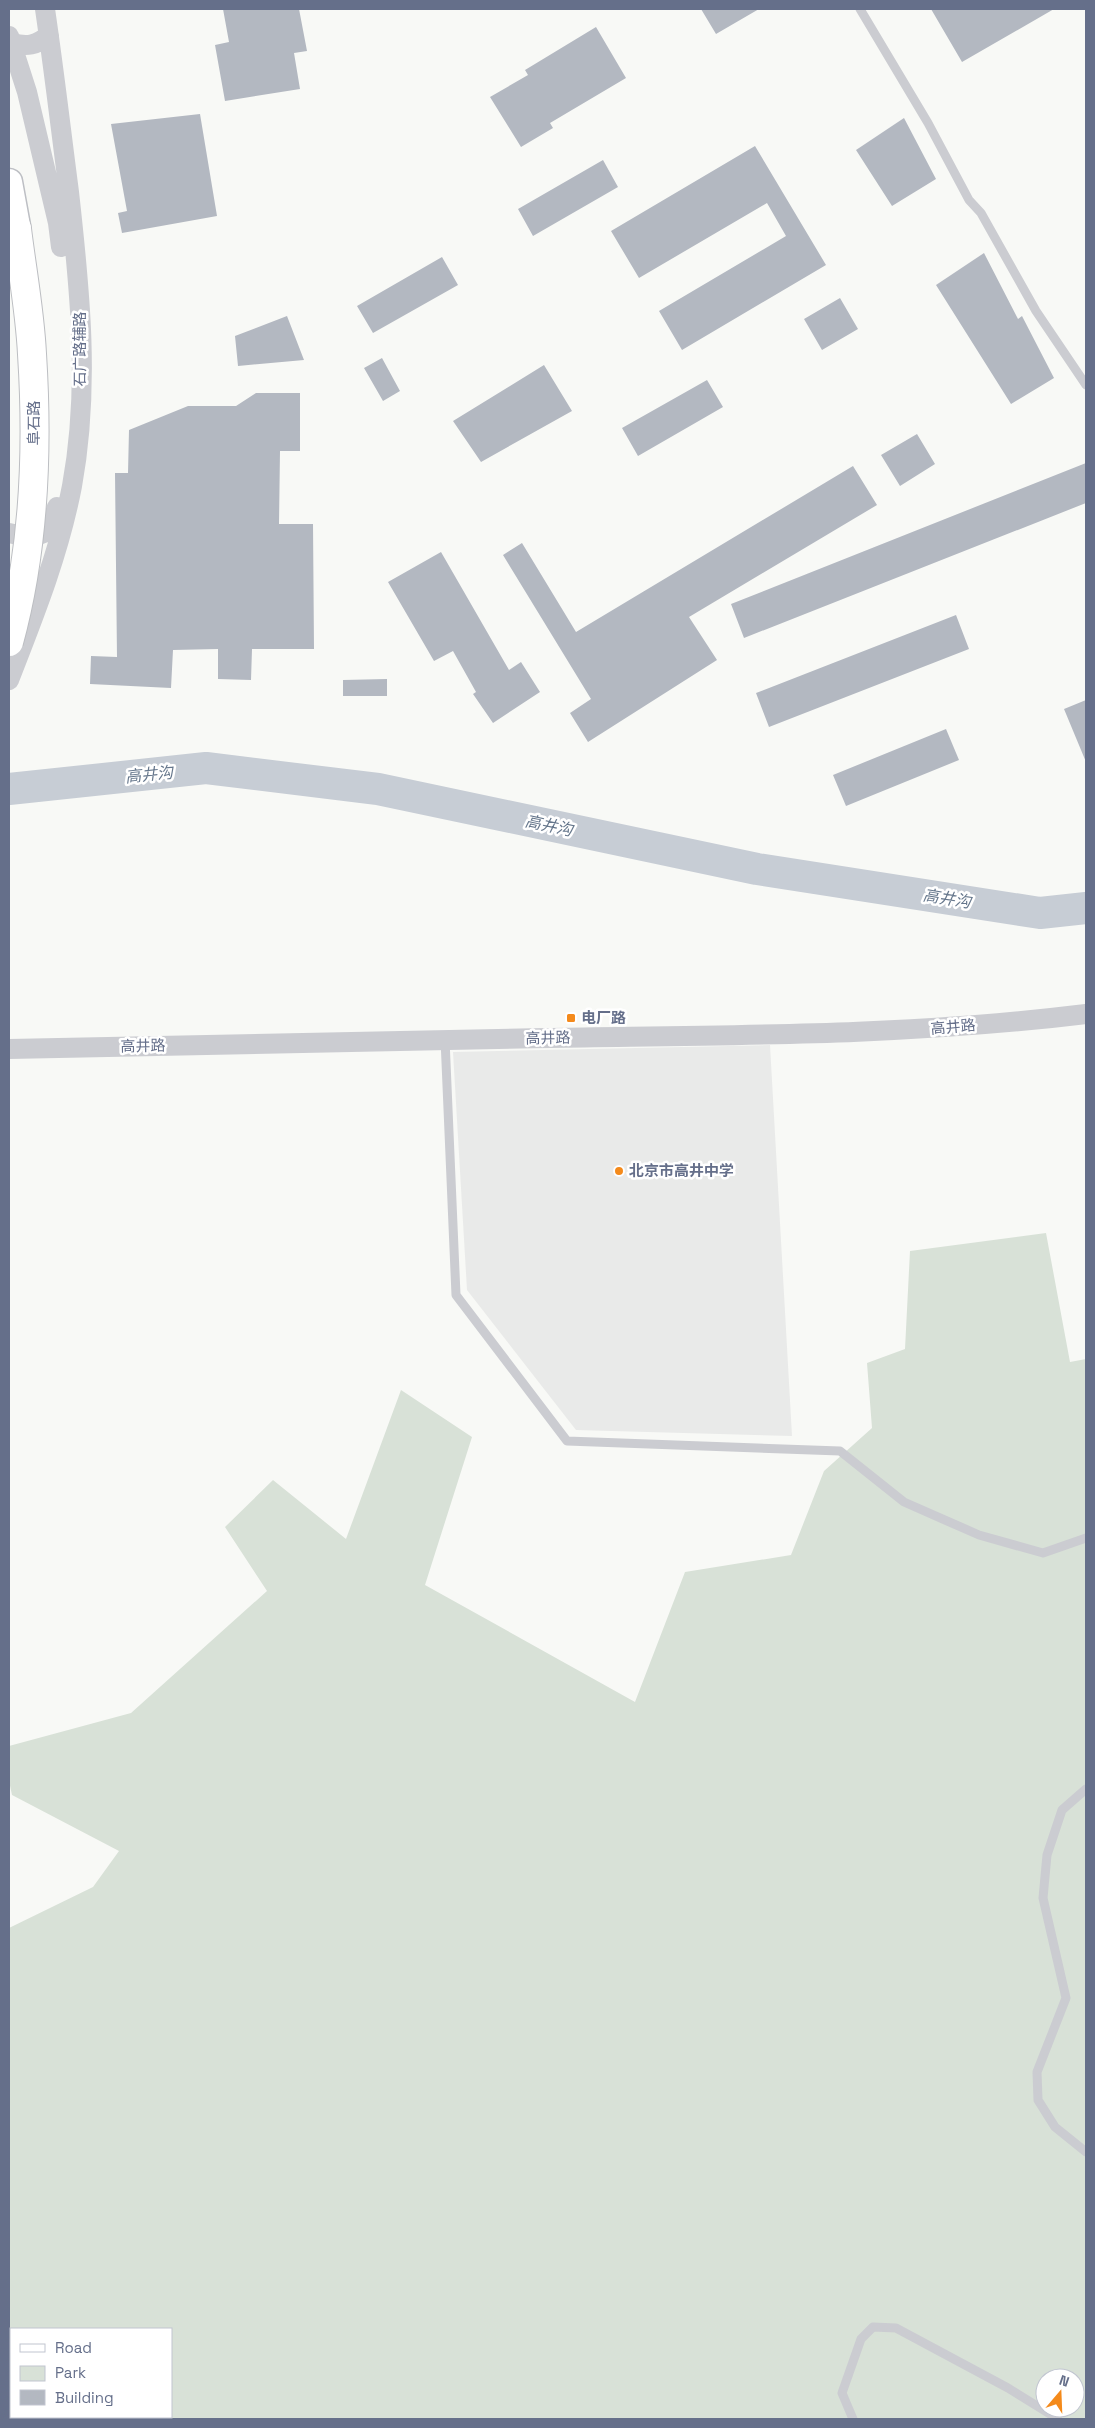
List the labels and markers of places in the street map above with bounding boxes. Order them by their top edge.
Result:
place label: 电厂路 [581,1008,626,1027]
marker: 电厂路 [565,1012,577,1024]
place label: 北京市高井中学 [629,1161,734,1180]
marker: 北京市高井中学 [613,1165,625,1177]

